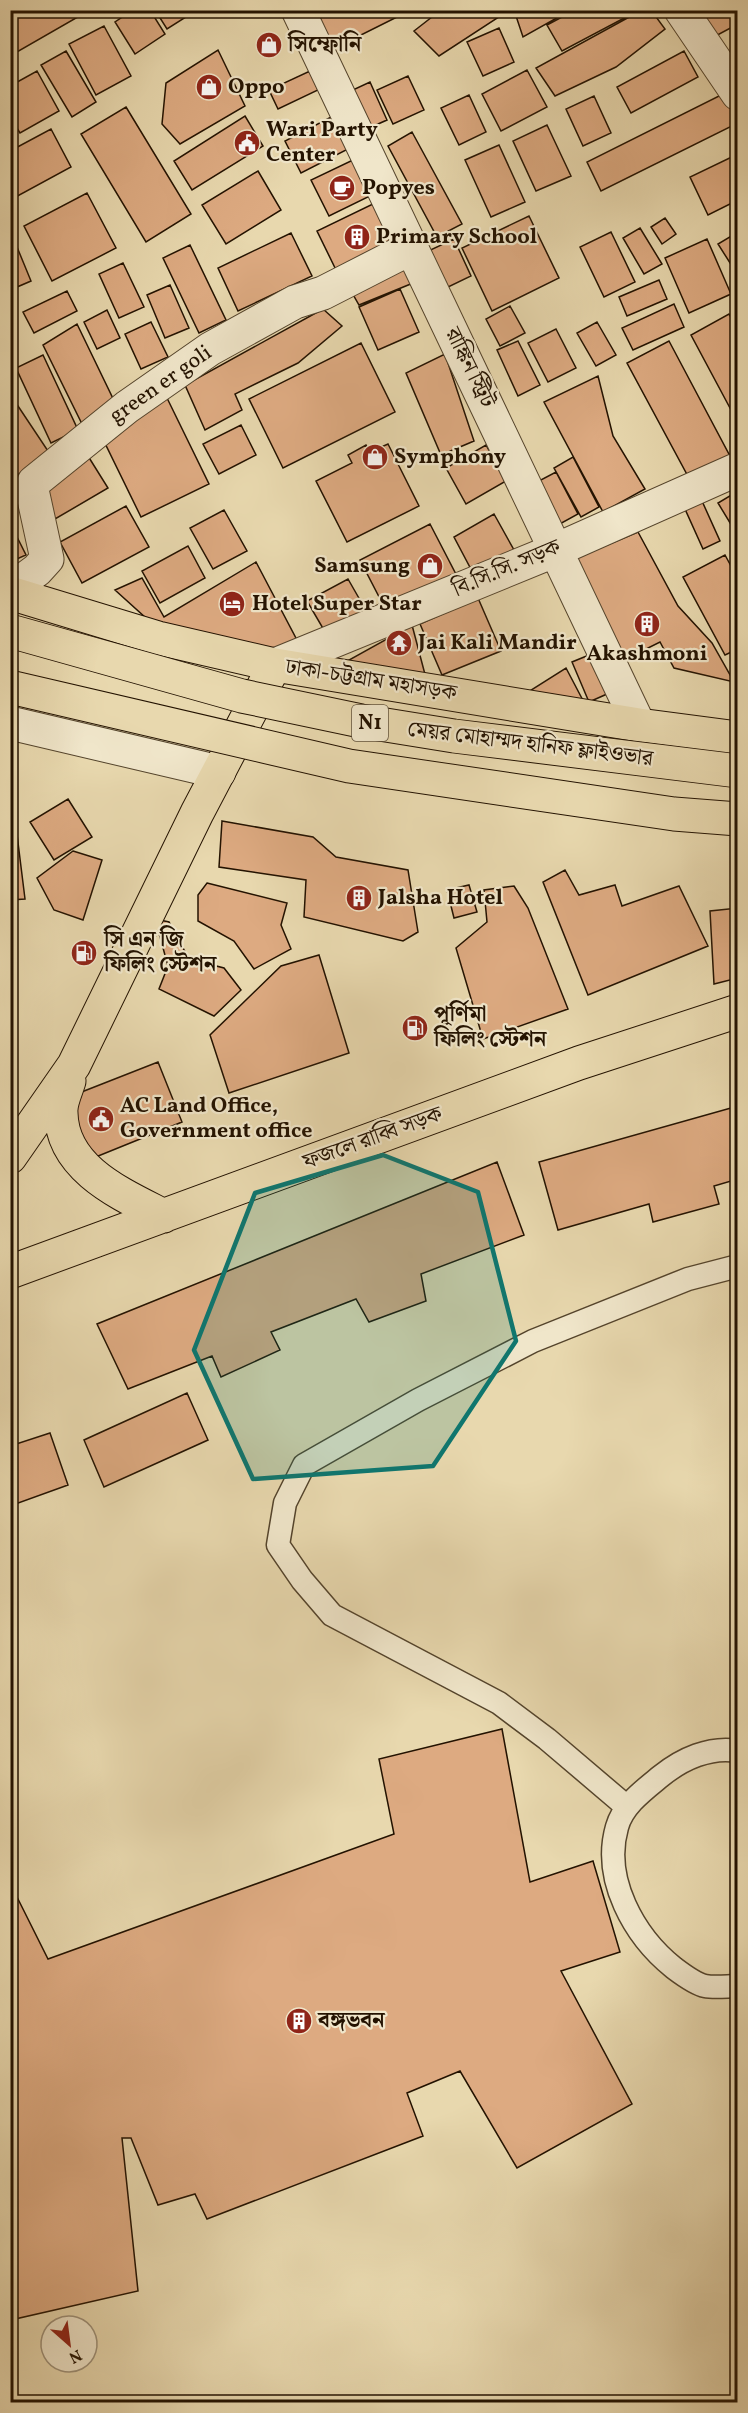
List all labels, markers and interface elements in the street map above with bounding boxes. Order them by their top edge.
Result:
shop icon: সিম্ফোনি [254,30,284,60]
place label: সিম্ফোনি [287,30,363,61]
shop icon: Oppo [194,72,224,102]
place label: Oppo [228,72,285,103]
place label: Wari Party Center [266,115,379,171]
public building icon: Wari Party Center [232,128,262,158]
cafe icon: Popyes [327,173,357,203]
place label: Popyes [362,173,435,204]
building icon: Primary School [342,222,372,252]
place label: Primary School [376,222,537,253]
street label: রাঙ্কিন স্ট্রিট [436,322,502,414]
street label: green er goli [103,338,219,432]
shop icon: Symphony [360,442,390,472]
place label: Symphony [394,442,507,473]
street label: বি.সি.সি. সড়ক [447,532,567,606]
place label: Samsung [314,551,410,582]
shop icon: Samsung [415,551,445,581]
hotel icon: Hotel Super Star [217,589,247,619]
place label: Hotel Super Star [252,589,422,620]
building icon: Akashmoni [632,609,662,639]
temple icon: Jai Kali Mandir [384,628,414,658]
place label: Jai Kali Mandir [417,628,577,659]
place label: Akashmoni [586,639,708,670]
street label: ঢাকা-চট্টগ্রাম মহাসড়ক [282,652,460,710]
road number: N1 [352,705,388,741]
street label: মেয়র মোহাম্মদ হানিফ ফ্লাইওভার [405,715,655,776]
building icon: Jalsha Hotel [344,883,374,913]
place label: Jalsha Hotel [377,883,503,914]
place label: সি এন জি ফিলিং স্টেশন [103,925,218,981]
fuel station icon: সি এন জি ফিলিং স্টেশন [69,938,99,968]
place label: পূর্ণিমা ফিলিং স্টেশন [433,1000,548,1056]
fuel station icon: পূর্ণিমা ফিলিং স্টেশন [400,1013,430,1043]
place label: AC Land Office, Government office [120,1091,313,1147]
street label: ফজলে রাব্বি সড়ক [298,1099,448,1179]
public building icon: AC Land Office, Government office [86,1104,116,1134]
building icon: বঙ্গভবন [284,2006,314,2036]
place label: বঙ্গভবন [317,2006,386,2037]
north arrow [39,2314,99,2374]
text: N [64,2343,85,2368]

